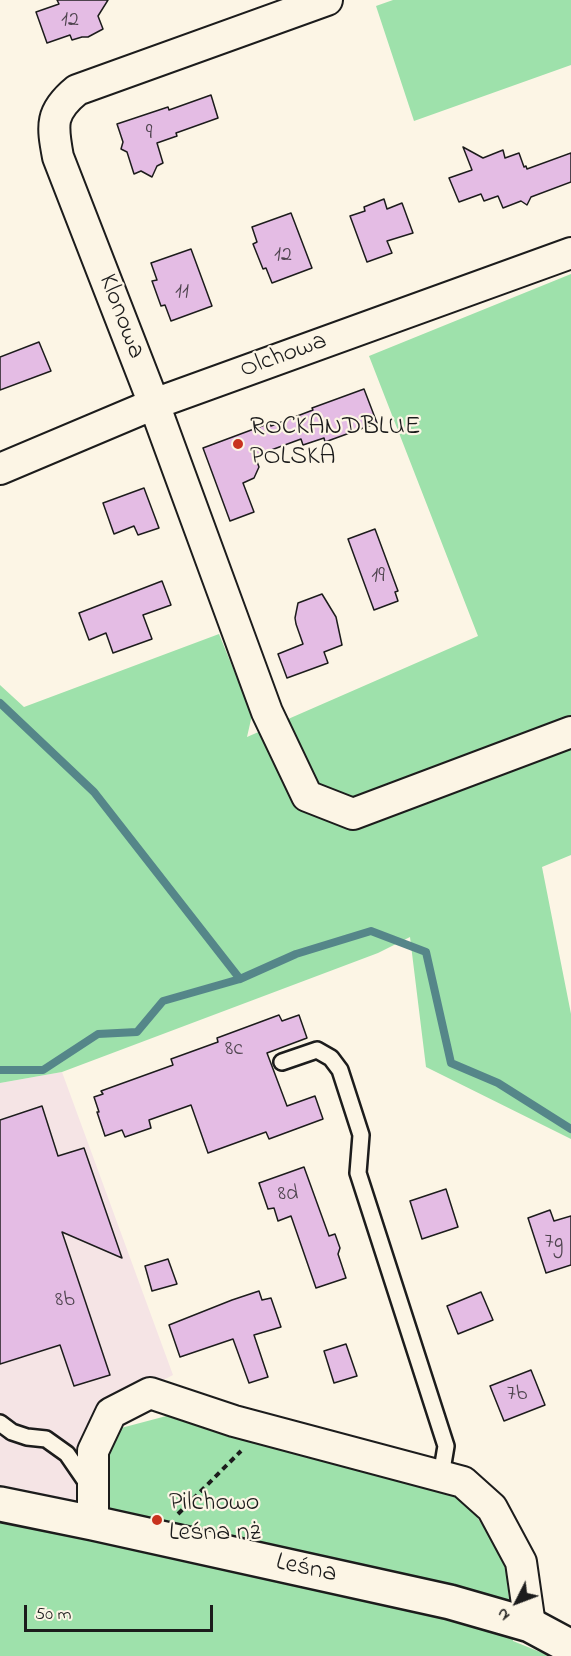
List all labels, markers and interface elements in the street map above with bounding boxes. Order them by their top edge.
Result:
house number: 12 [61,8,79,34]
house number: 9 [146,121,152,147]
house number: 12 [274,243,292,269]
street label: Klonowa [90,270,150,364]
house number: 11 [175,280,189,306]
street label: Olchowa [236,327,332,387]
place label: ROCKANDBLUE POLSKA [250,413,421,474]
marker: ROCKANDBLUE POLSKA [231,437,245,451]
house number: 19 [371,564,385,590]
house number: 8c [225,1037,243,1063]
house number: 8d [278,1182,298,1208]
house number: 7g [545,1230,563,1256]
house number: 8b [55,1288,75,1314]
house number: 7b [507,1382,527,1408]
place label: Pilchowo Leśna nż [169,1489,261,1550]
marker: Pilchowo Leśna nż [150,1513,164,1527]
street label: Leśna [273,1548,339,1592]
north arrow [487,1572,547,1632]
scale bar [27,1593,216,1631]
text: 50 m [35,1602,72,1628]
text: N [491,1602,516,1626]

